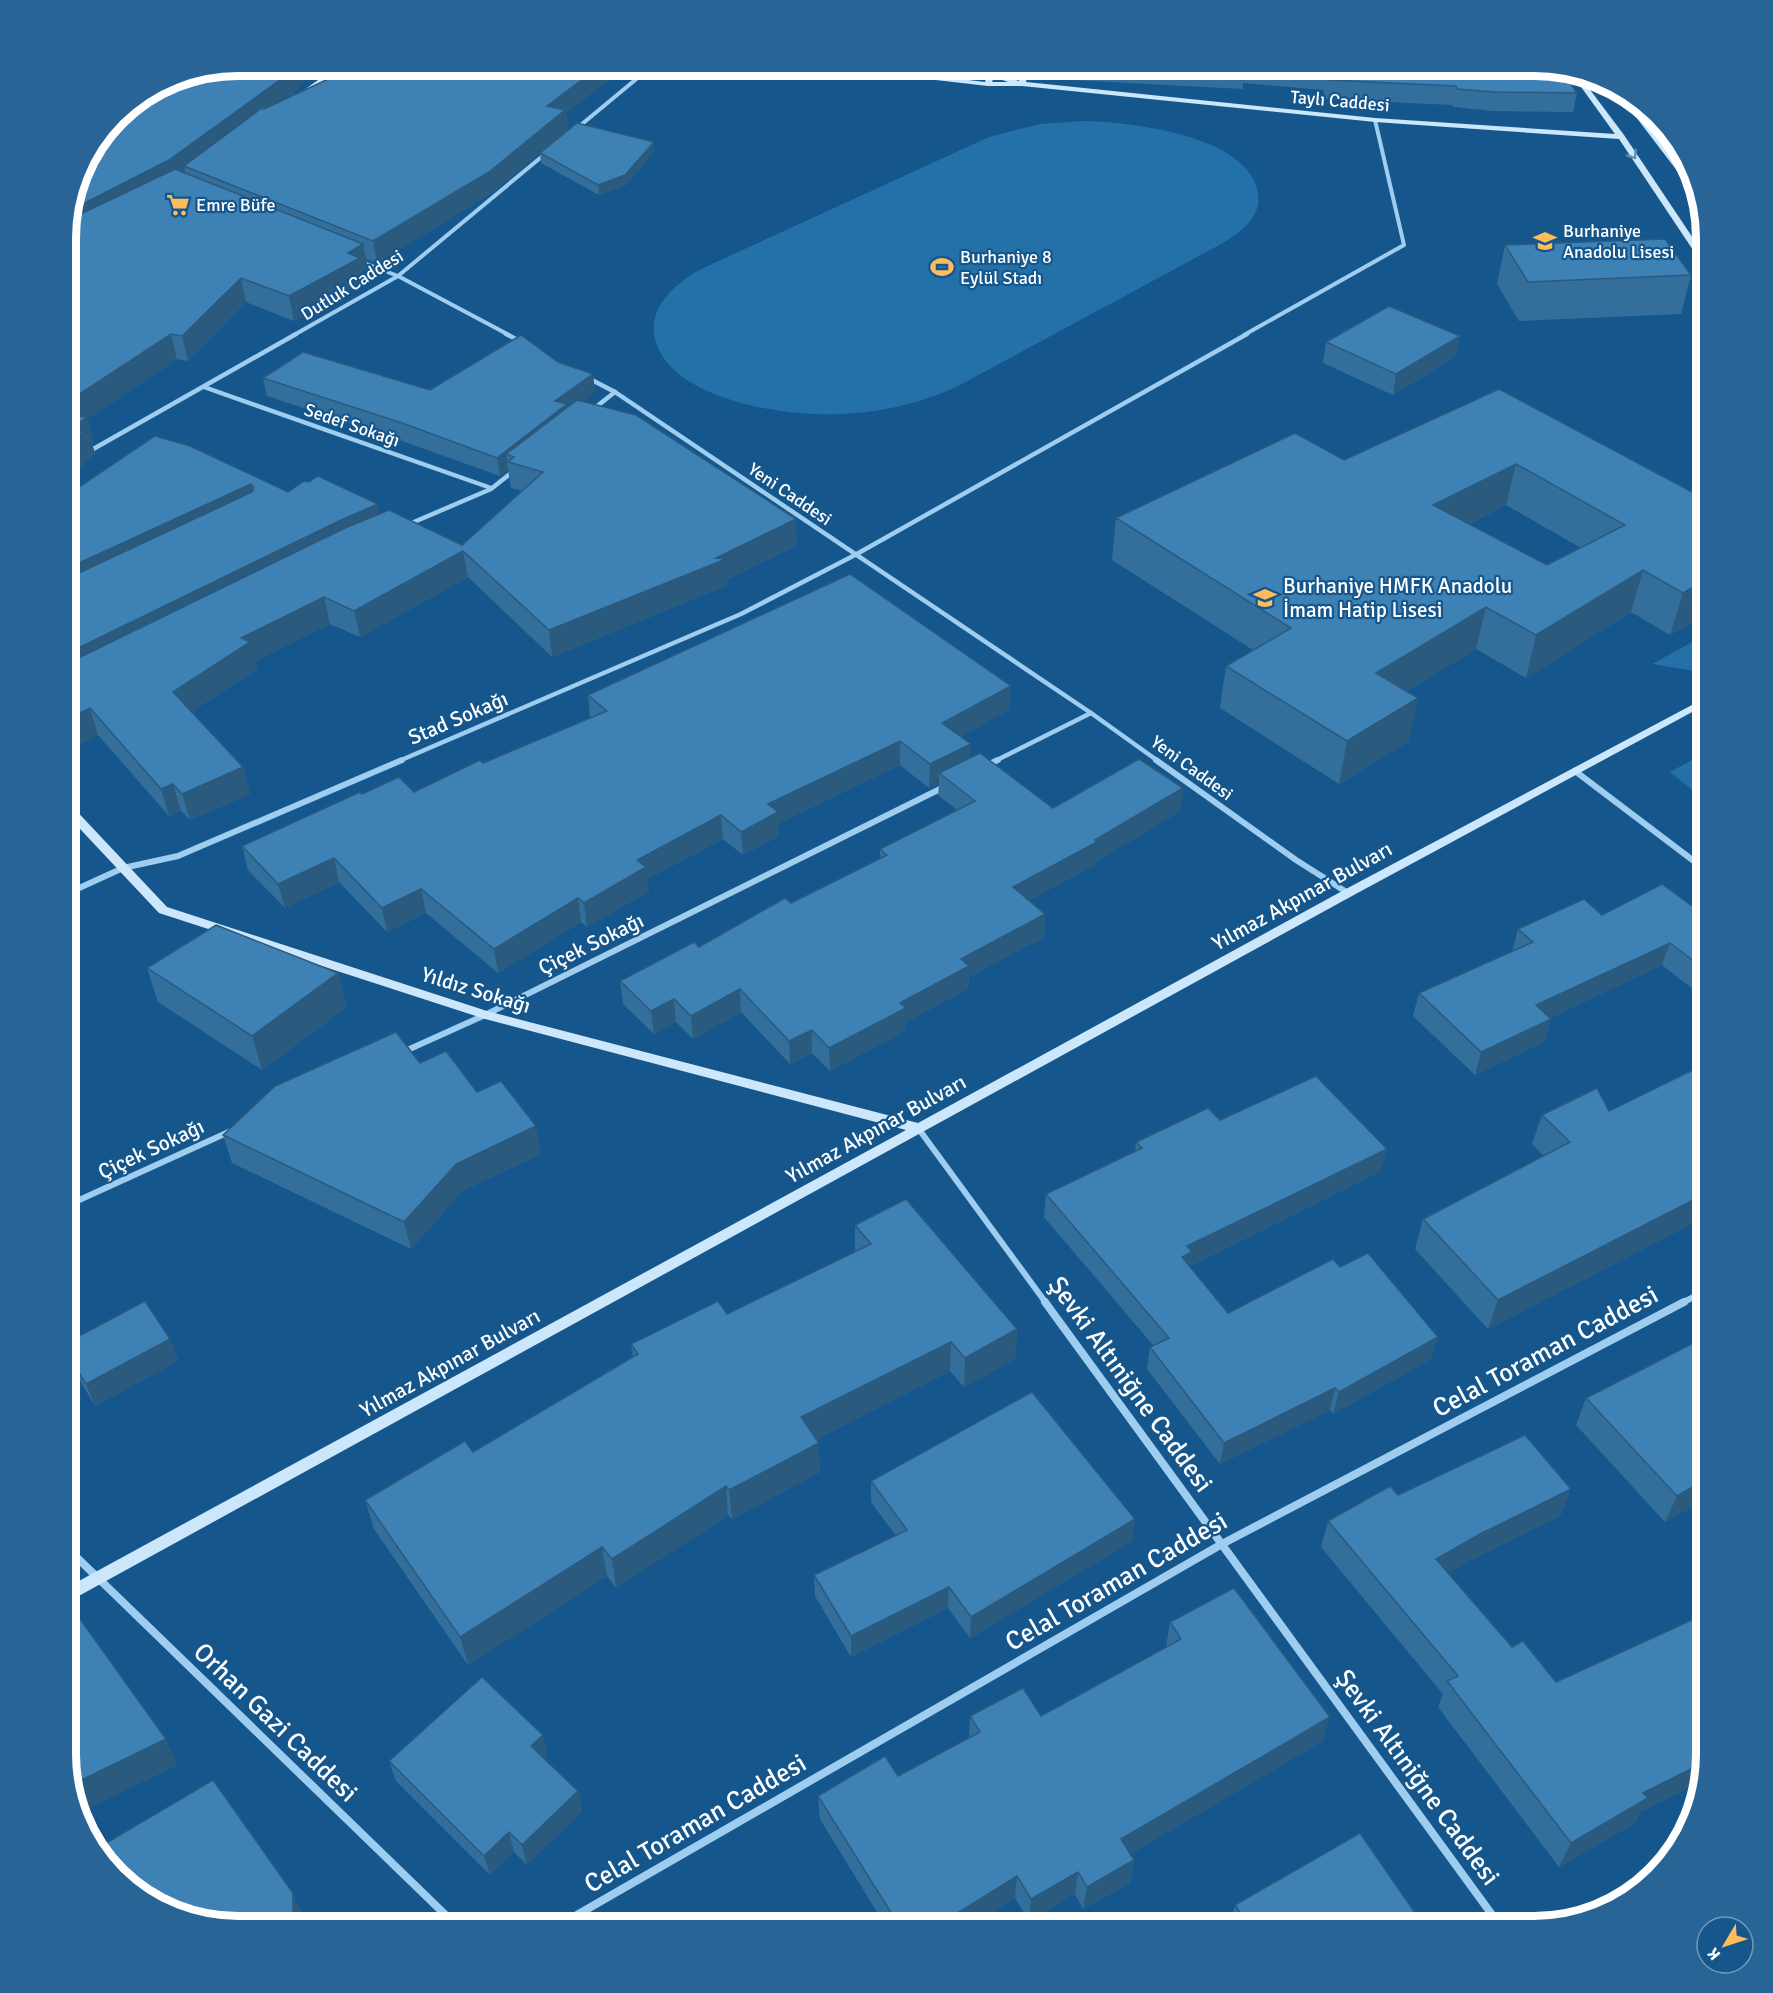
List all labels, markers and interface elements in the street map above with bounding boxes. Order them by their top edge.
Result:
street label: Taylı Caddesi [1289,86,1391,116]
one-way arrow [1626,148,1637,159]
supermarket icon: Emre Büfe [165,192,191,218]
place label: Emre Büfe [196,194,275,216]
place label: Burhaniye Anadolu Lisesi [1563,220,1674,263]
school or university icon: Burhaniye Anadolu Lisesi [1532,228,1558,254]
street label: Dutluk Caddesi [297,245,407,325]
place label: Burhaniye 8 Eylül Stadı [960,246,1052,289]
sports icon: Burhaniye 8 Eylül Stadı [929,254,955,280]
street label: Sedef Sokağı [301,398,403,452]
street label: Yeni Caddesi [744,458,836,530]
place label: Burhaniye HMFK Anadolu İmam Hatip Lisesi [1283,573,1512,623]
school or university icon: Burhaniye HMFK Anadolu İmam Hatip Lisesi [1252,585,1278,611]
street label: Stad Sokağı [404,685,512,751]
street label: Yeni Caddesi [1147,731,1237,805]
street label: Yılmaz Akpınar Bulvarı [1207,836,1397,956]
street label: Çiçek Sokağı [534,907,648,981]
street label: Yıldız Sokağı [418,961,534,1019]
street label: Yılmaz Akpınar Bulvarı [781,1069,971,1189]
street label: Çiçek Sokağı [94,1113,208,1185]
street label: Şevki Altıniğne Caddesi [1041,1270,1219,1499]
street label: Celal Toraman Caddesi [1427,1279,1664,1425]
street label: Yılmaz Akpınar Bulvarı [355,1303,545,1423]
street label: Celal Toraman Caddesi [1000,1505,1233,1658]
street label: Orhan Gazi Caddesi [187,1636,364,1809]
street label: Şevki Altıniğne Caddesi [1328,1663,1506,1892]
street label: Celal Toraman Caddesi [579,1747,812,1900]
north arrow [1695,1915,1755,1975]
text: K [1703,1944,1725,1964]

